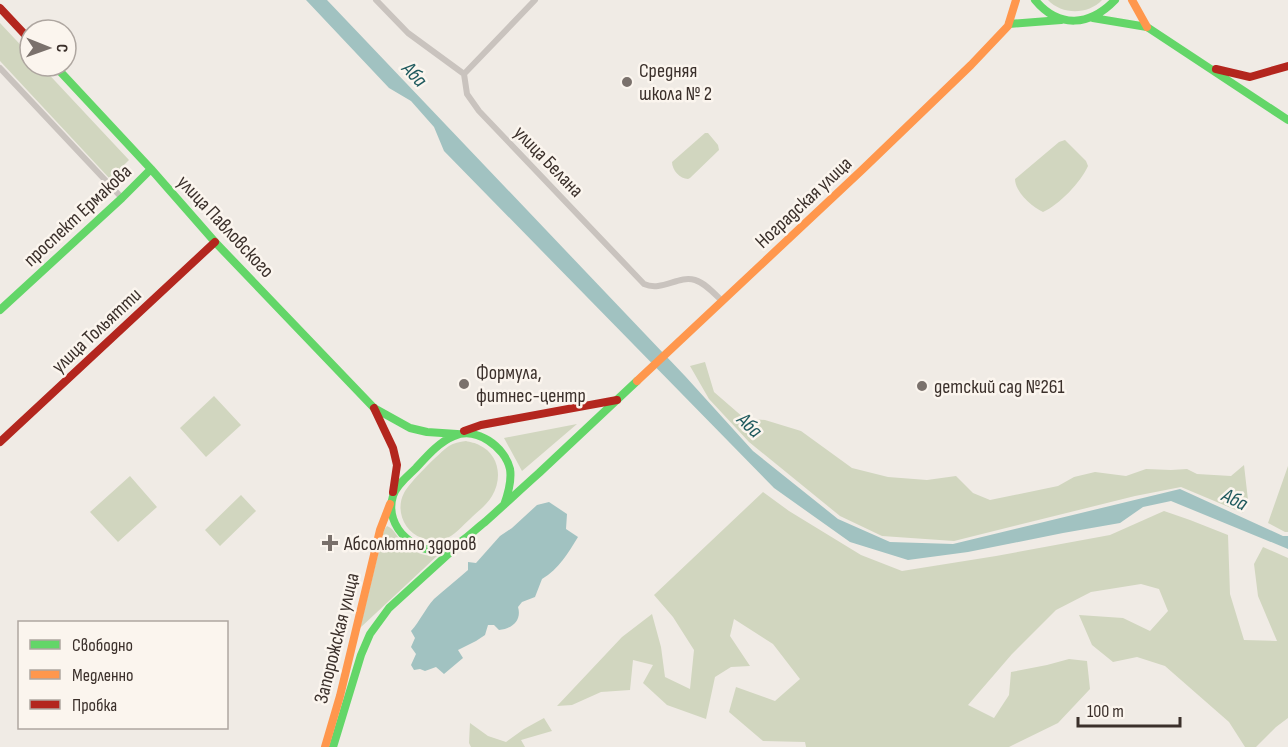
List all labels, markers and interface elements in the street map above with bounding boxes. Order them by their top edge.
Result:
north arrow [18,18,78,78]
text: С [52,44,71,53]
water label: Аба [396,56,433,93]
place label: Средняя школа № 2 [639,59,712,106]
marker: Средняя школа № 2 [620,75,634,89]
street label: улица Белана [508,121,588,202]
street label: Ноградская улица [750,152,857,254]
street label: проспект Ермакова [19,160,137,272]
street label: улица Павловского [172,170,279,283]
street label: улица Тольятти [47,283,147,378]
place label: Формула, фитнес-центр [476,361,586,408]
place label: детский сад №261 [934,375,1065,399]
marker: Формула, фитнес-центр [457,377,471,391]
marker: детский сад №261 [915,379,929,393]
water label: Аба [731,407,768,444]
water label: Аба [1217,482,1252,517]
place label: Абсолютно здоров [343,532,477,556]
marker: Абсолютно здоров [321,534,339,552]
street label: Запорожская улица [309,570,365,706]
legend [18,621,228,729]
text: Свободно [72,635,133,656]
text: Медленно [72,665,134,686]
scale bar [1078,690,1180,728]
text: Пробка [72,695,117,716]
text: 100 m [1087,701,1124,722]

